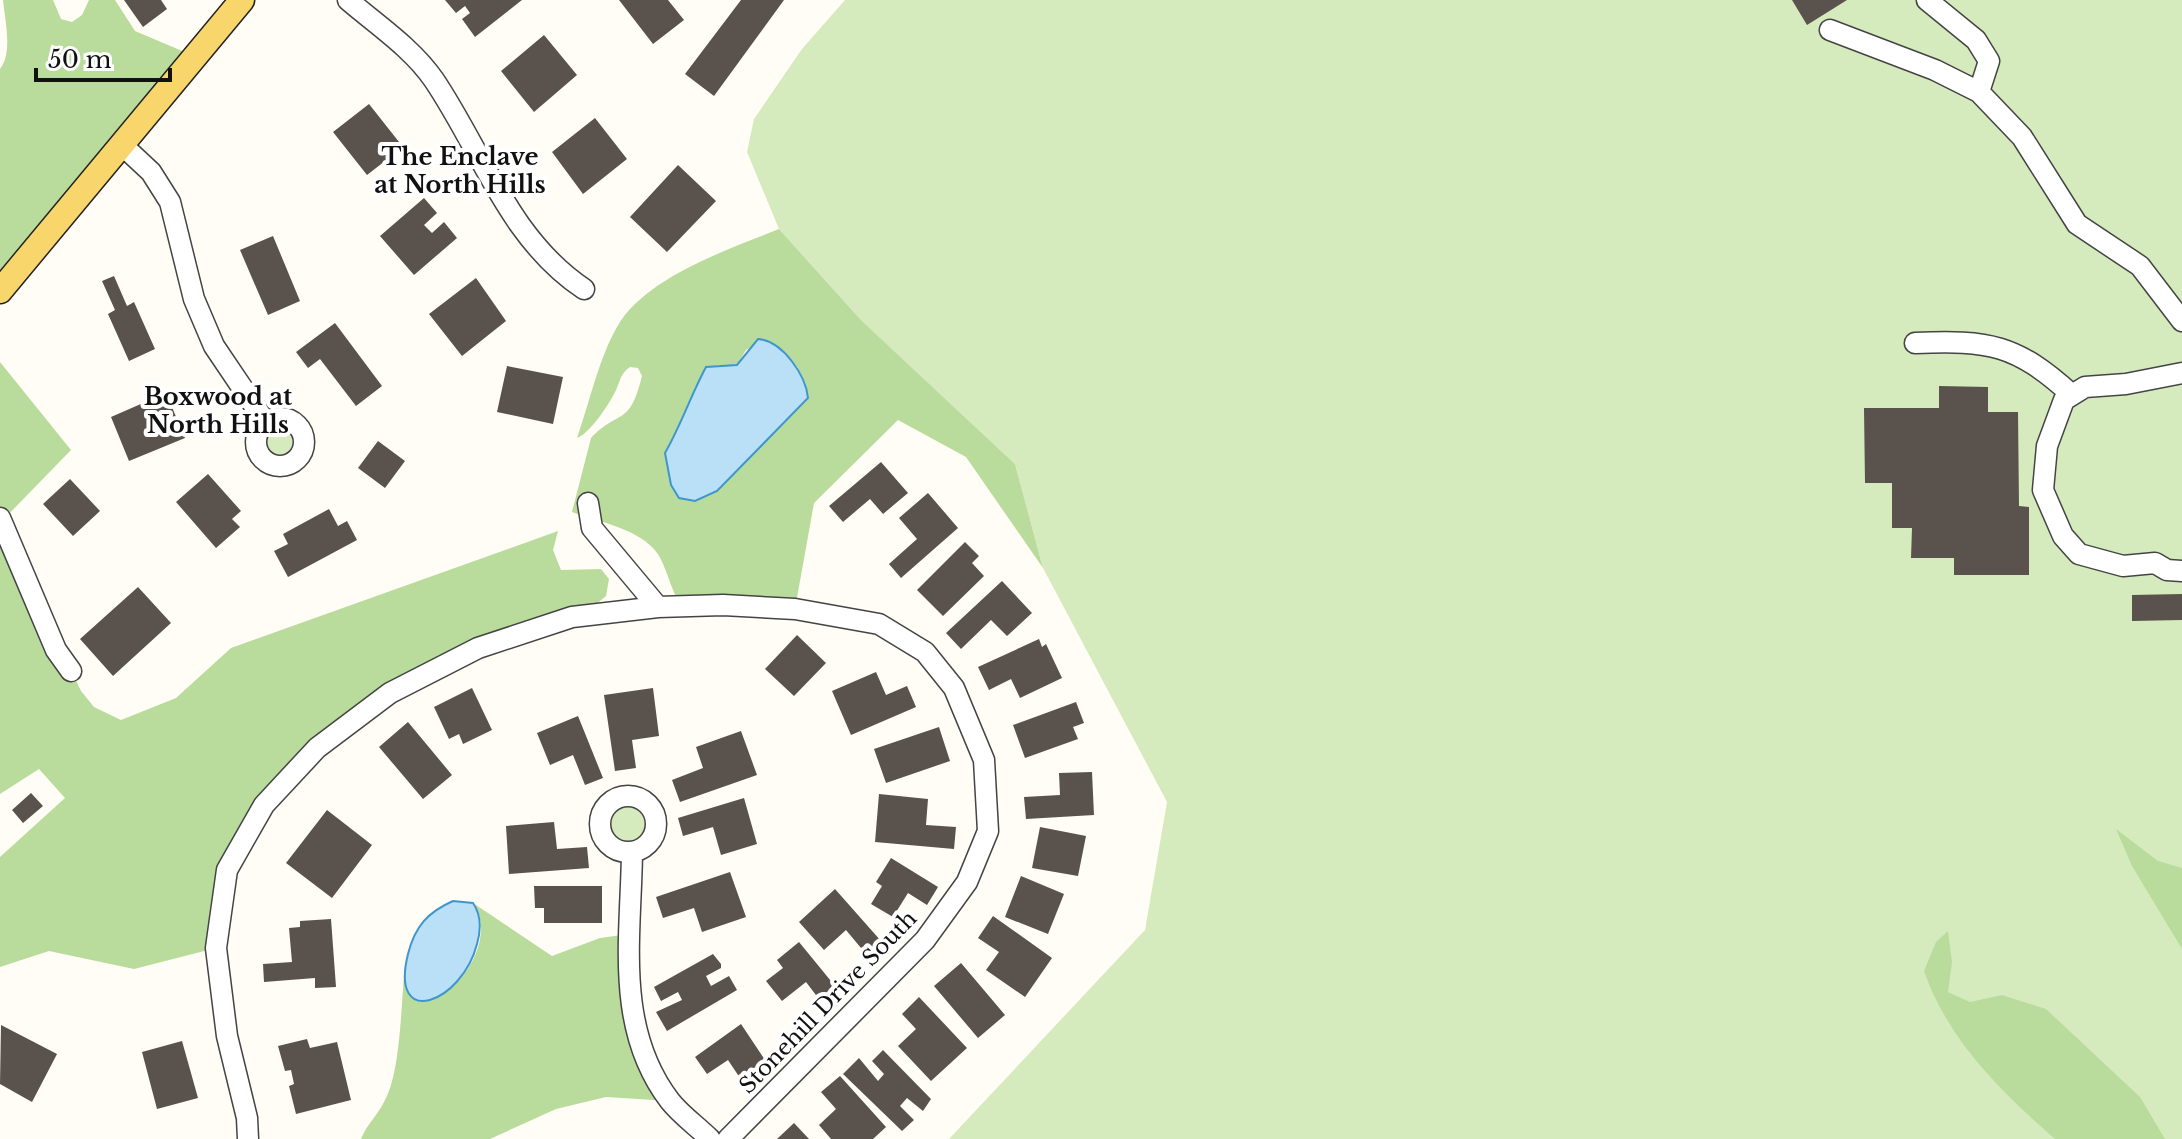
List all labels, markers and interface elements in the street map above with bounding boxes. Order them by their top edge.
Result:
scale bar [36,32,170,82]
text: 50 m [48,45,112,74]
district label: The Enclave at North Hills [374,142,546,199]
district label: Boxwood at North Hills [144,382,293,439]
street label: Stonehill Drive South [734,905,922,1099]

